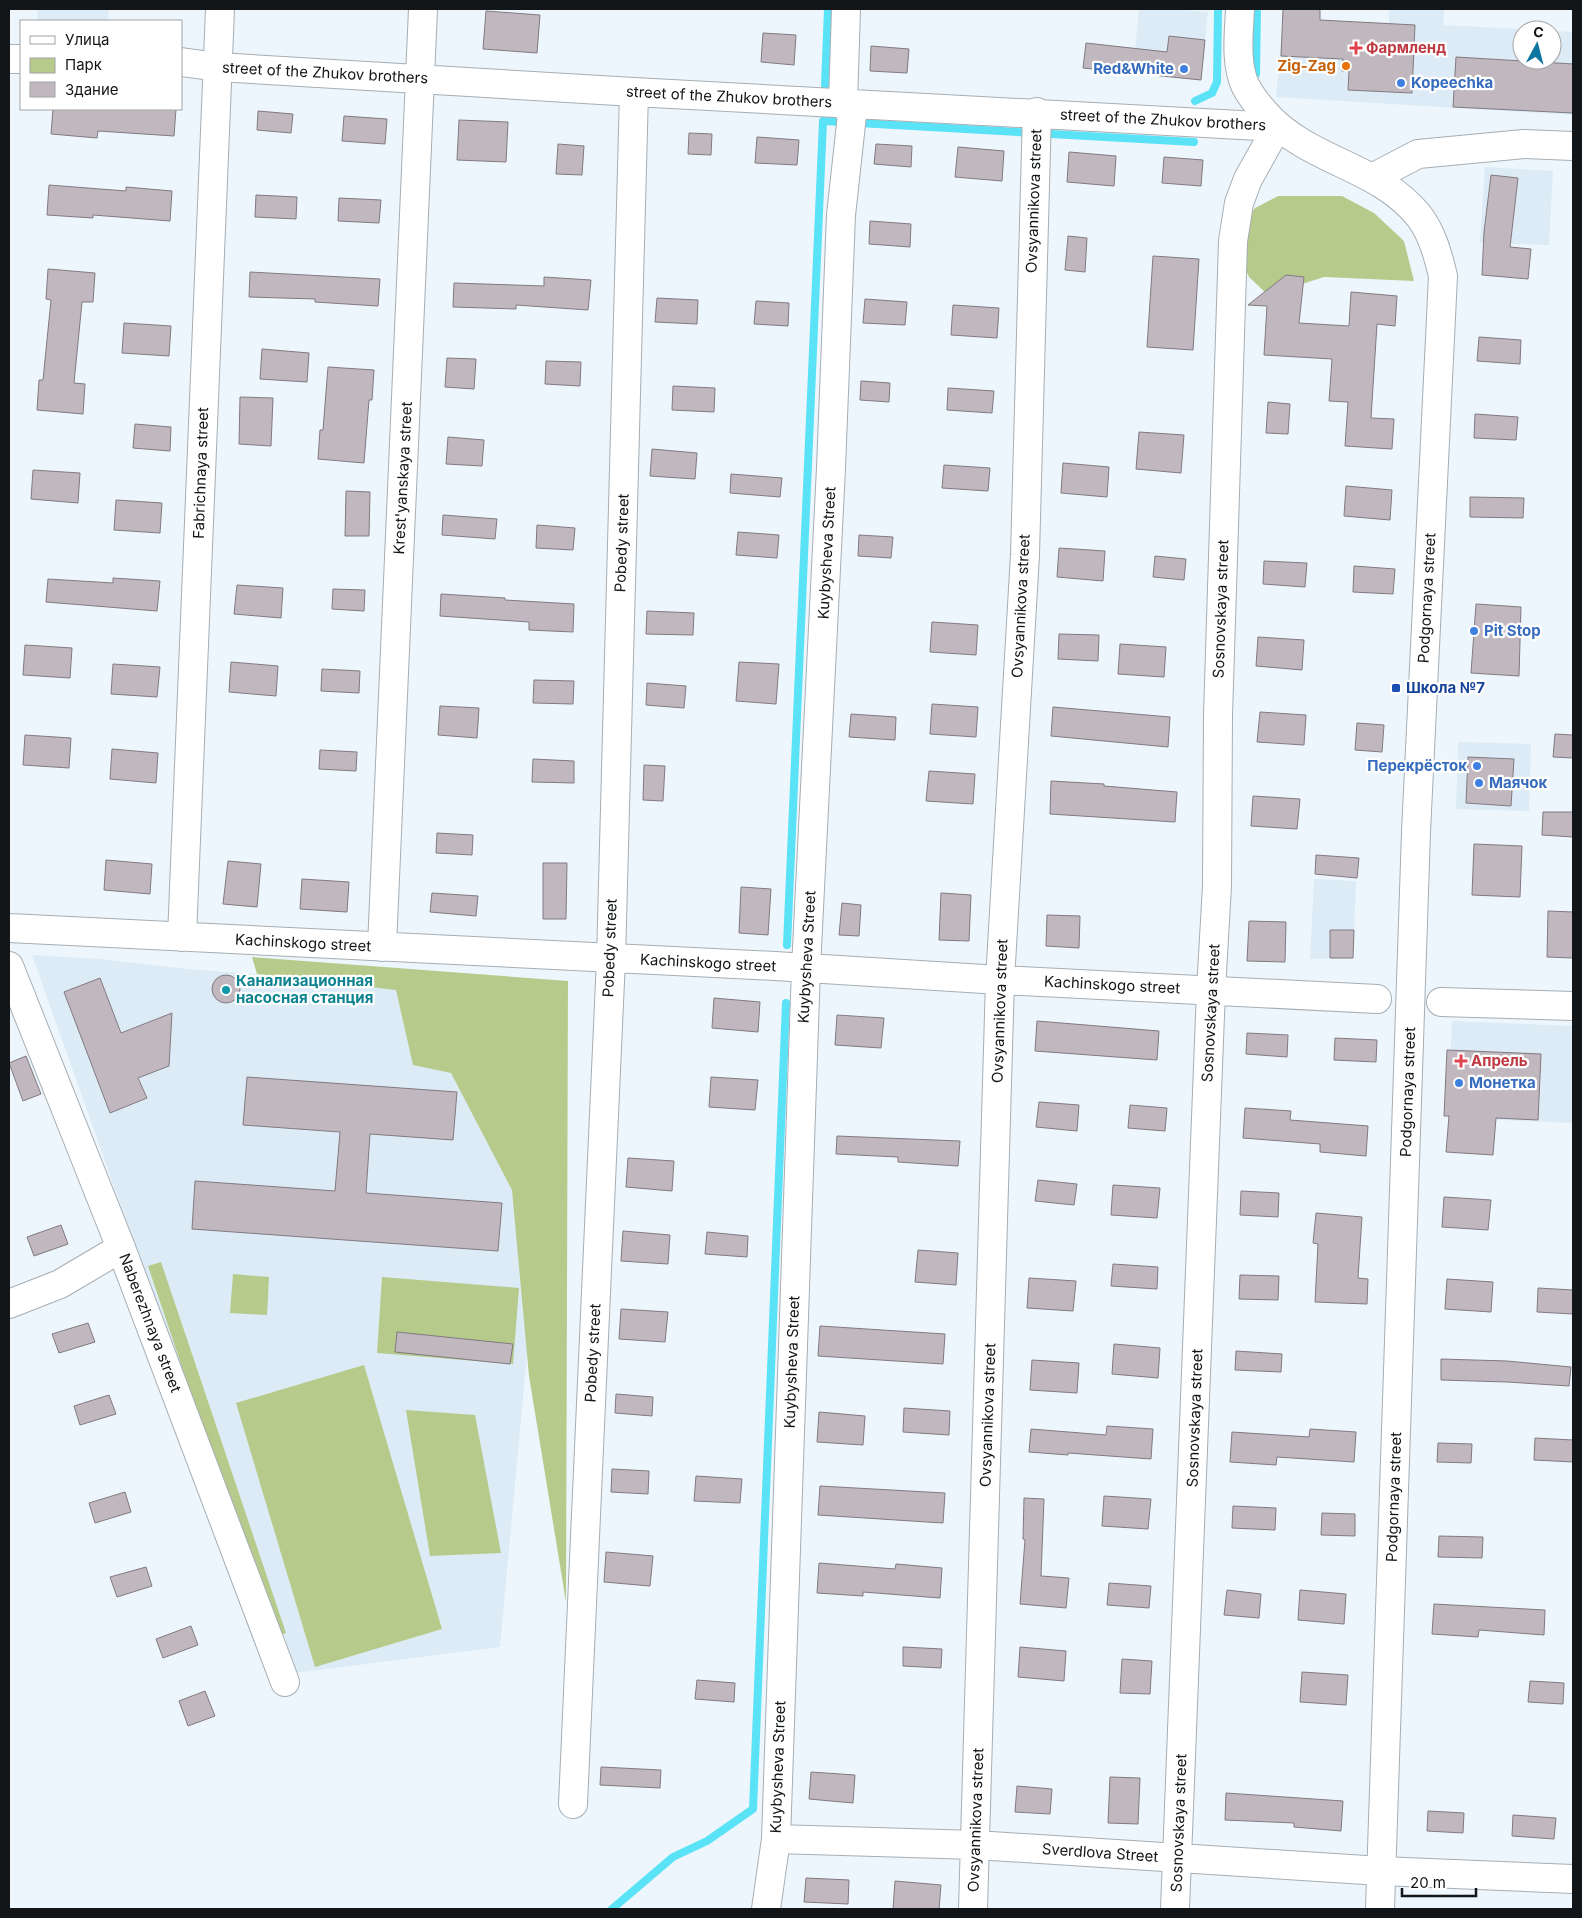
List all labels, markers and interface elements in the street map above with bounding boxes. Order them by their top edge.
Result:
legend [20,20,182,110]
north arrow [1512,20,1562,70]
text: С [1532,23,1545,41]
text: Улица [65,30,109,49]
place label: Фармленд [1366,38,1446,57]
marker: Фармленд [1350,42,1362,54]
text: Парк [65,55,102,74]
place label: Zig-Zag [1277,56,1336,75]
street label: street of the Zhukov brothers [221,58,429,87]
place label: Red&White [1093,59,1174,78]
marker: Zig-Zag [1340,60,1352,72]
marker: Red&White [1178,63,1190,75]
place label: Kopeechka [1411,73,1493,92]
marker: Kopeechka [1395,77,1407,89]
text: Здание [65,80,119,99]
street label: street of the Zhukov brothers [625,82,833,111]
street label: street of the Zhukov brothers [1059,105,1267,134]
street label: Ovsyannikova street [1021,129,1046,273]
street label: Krest'yanskaya street [389,401,416,555]
street label: Fabrichnaya street [189,407,212,539]
street label: Kuybysheva Street [814,486,839,620]
street label: Pobedy street [610,493,633,593]
street label: Podgornaya street [1414,532,1439,664]
street label: Ovsyannikova street [1007,533,1034,678]
street label: Sosnovskaya street [1209,539,1232,679]
place label: Pit Stop [1484,621,1541,640]
marker: Pit Stop [1468,625,1480,637]
place label: Школа №7 [1406,678,1485,697]
marker: Школа №7 [1390,682,1402,694]
place label: Перекрёсток [1367,756,1467,775]
marker: Перекрёсток [1471,760,1483,772]
place label: Маячок [1489,773,1548,792]
marker: Маячок [1473,777,1485,789]
street label: Kuybysheva Street [794,890,819,1024]
street label: Pobedy street [598,898,621,998]
street label: Kachinskogo street [234,929,372,956]
street label: Ovsyannikova street [987,939,1012,1083]
street label: Sosnovskaya street [1197,943,1224,1083]
street label: Kachinskogo street [639,949,777,976]
place label: Канализационная насосная станция [236,971,373,1007]
street label: Kachinskogo street [1043,971,1181,998]
marker: Канализационная насосная станция [220,984,232,996]
street label: Podgornaya street [1396,1026,1419,1157]
place label: Апрель [1471,1051,1528,1070]
marker: Апрель [1455,1055,1467,1067]
place label: Монетка [1469,1073,1536,1092]
marker: Монетка [1453,1077,1465,1089]
street label: Naberezhnaya street [115,1251,186,1395]
street label: Kuybysheva Street [780,1295,803,1429]
street label: Pobedy street [580,1303,605,1403]
street label: Ovsyannikova street [975,1343,1000,1487]
street label: Sosnovskaya street [1183,1348,1206,1488]
street label: Podgornaya street [1382,1431,1405,1562]
street label: Kuybysheva Street [766,1700,789,1834]
street label: Ovsyannikova street [963,1748,988,1892]
street label: Sosnovskaya street [1167,1753,1190,1893]
street label: Sverdlova Street [1041,1839,1159,1866]
scale bar [1402,1866,1476,1898]
text: 20 m [1410,1873,1446,1892]

